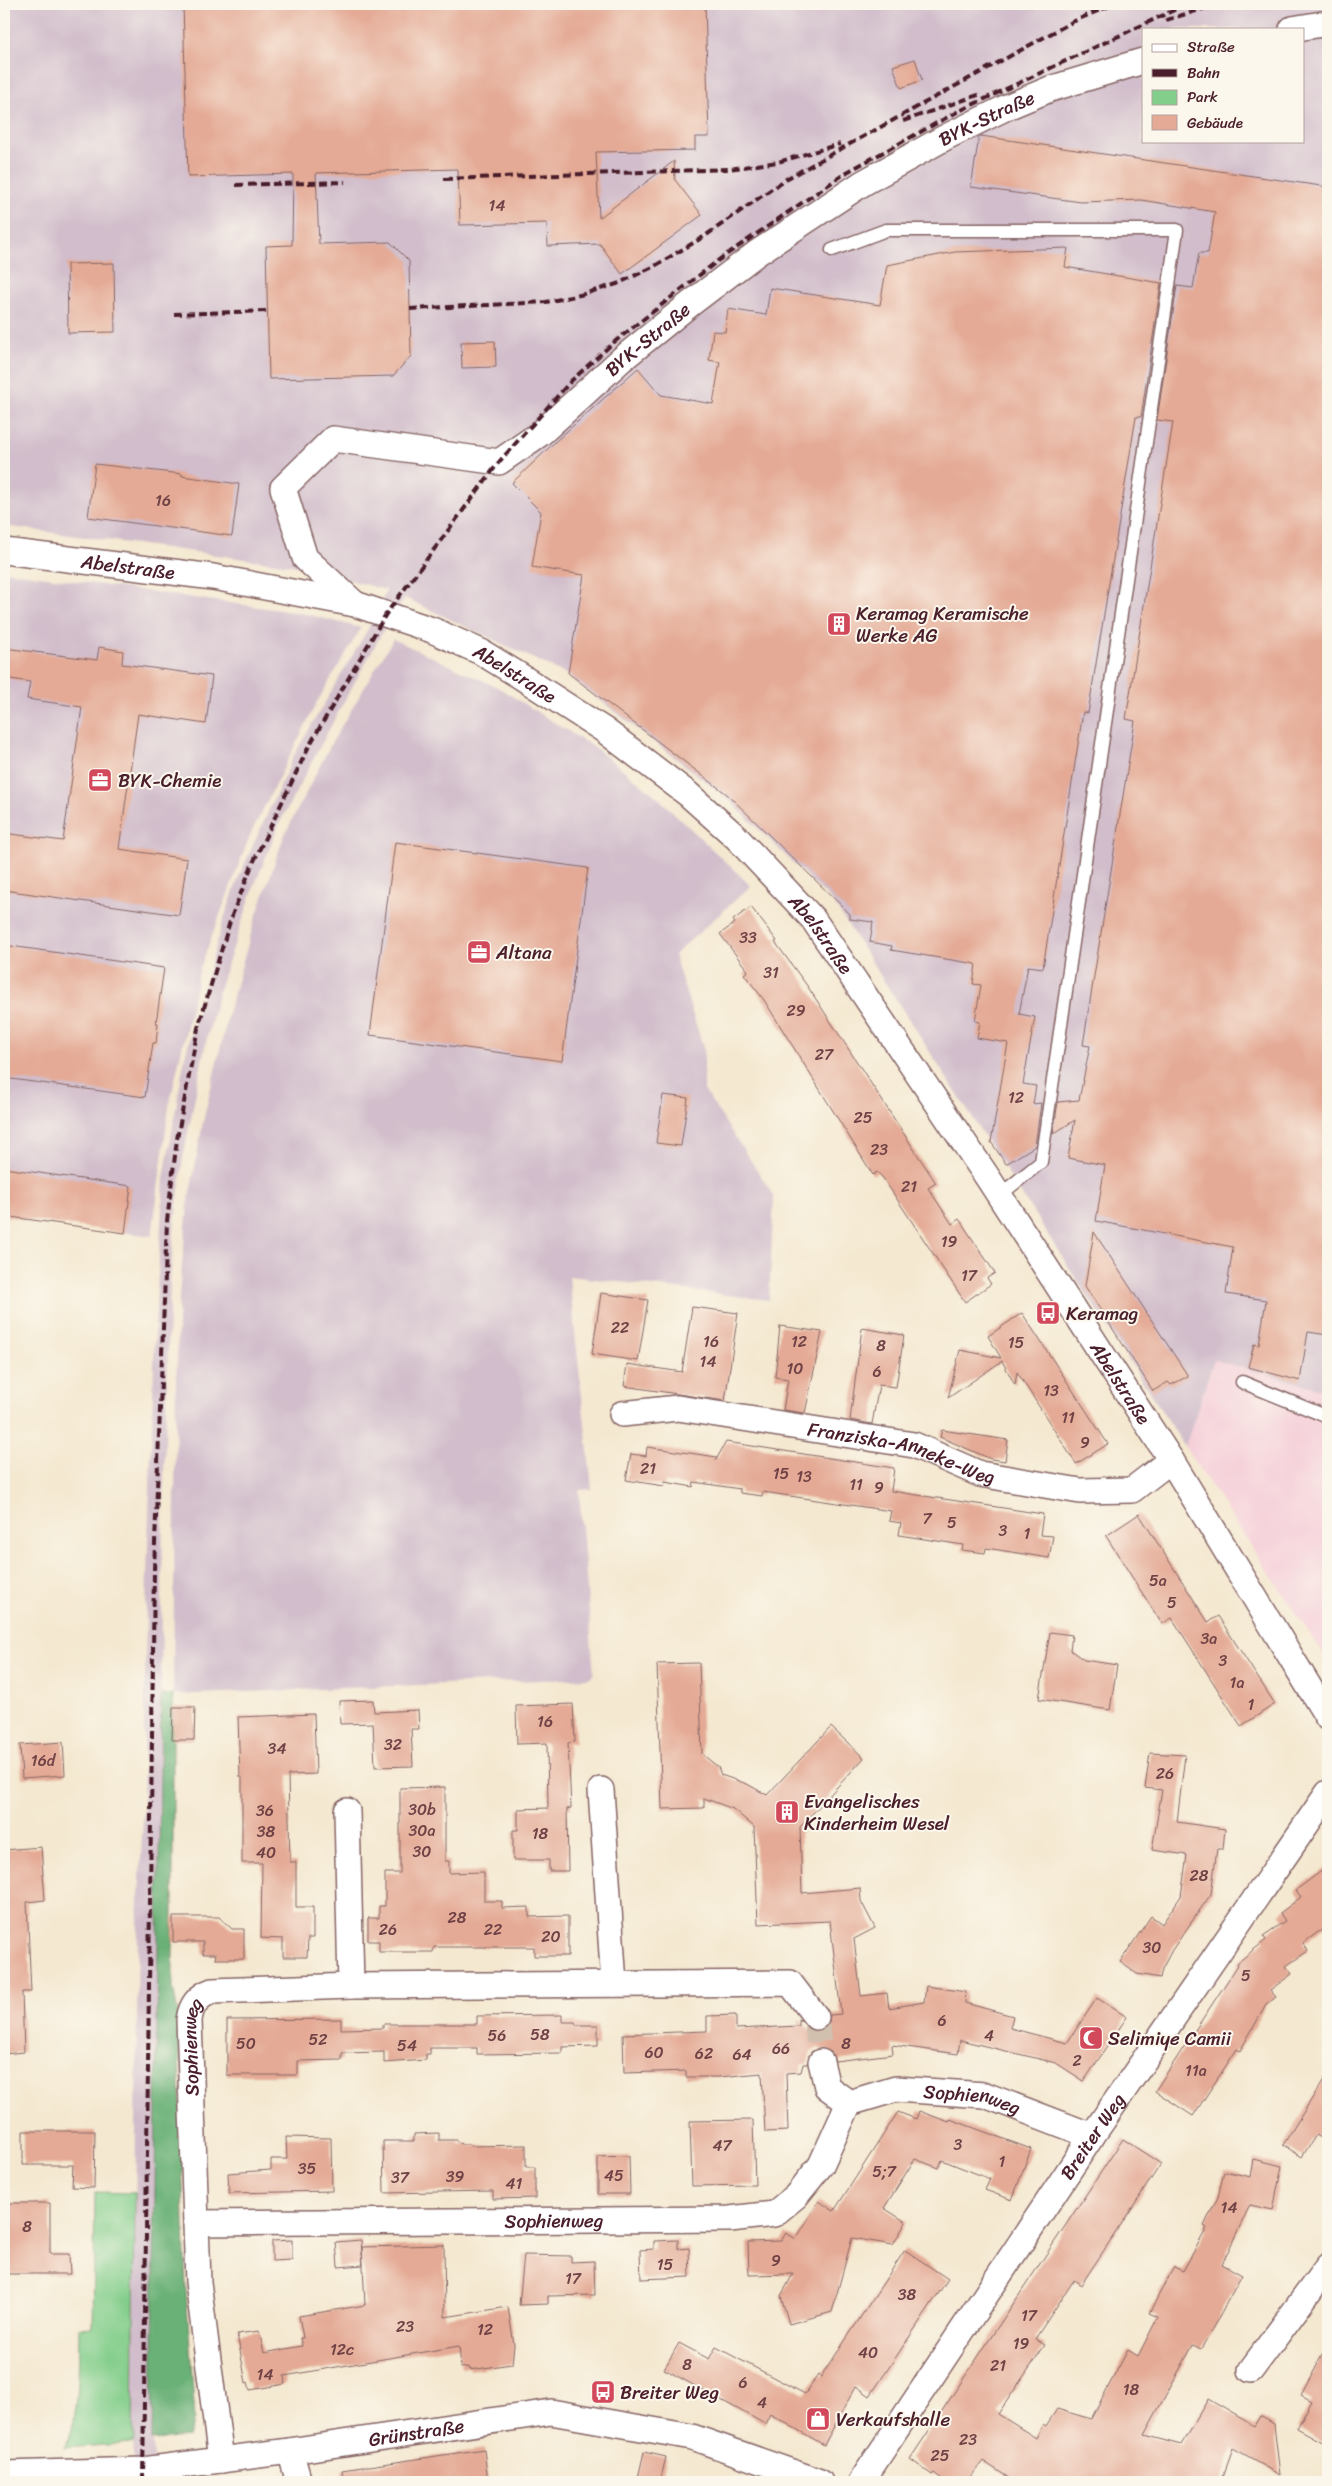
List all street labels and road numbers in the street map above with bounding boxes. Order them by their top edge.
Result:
street label: BYK-Straße [932,81,1040,155]
street label: BYK-Straße [597,294,698,385]
street label: Abelstraße [78,545,177,589]
street label: Abelstraße [467,634,563,712]
street label: Abelstraße [779,885,862,981]
street label: Abelstraße [1081,1334,1160,1431]
street label: Franziska-Anneke-Weg [805,1413,997,1493]
street label: Sophienweg [173,1990,212,2097]
street label: Sophienweg [922,2075,1026,2124]
street label: Breiter Weg [1051,2086,1134,2187]
street label: Sophienweg [504,2204,604,2238]
street label: Grünstraße [366,2409,467,2456]

